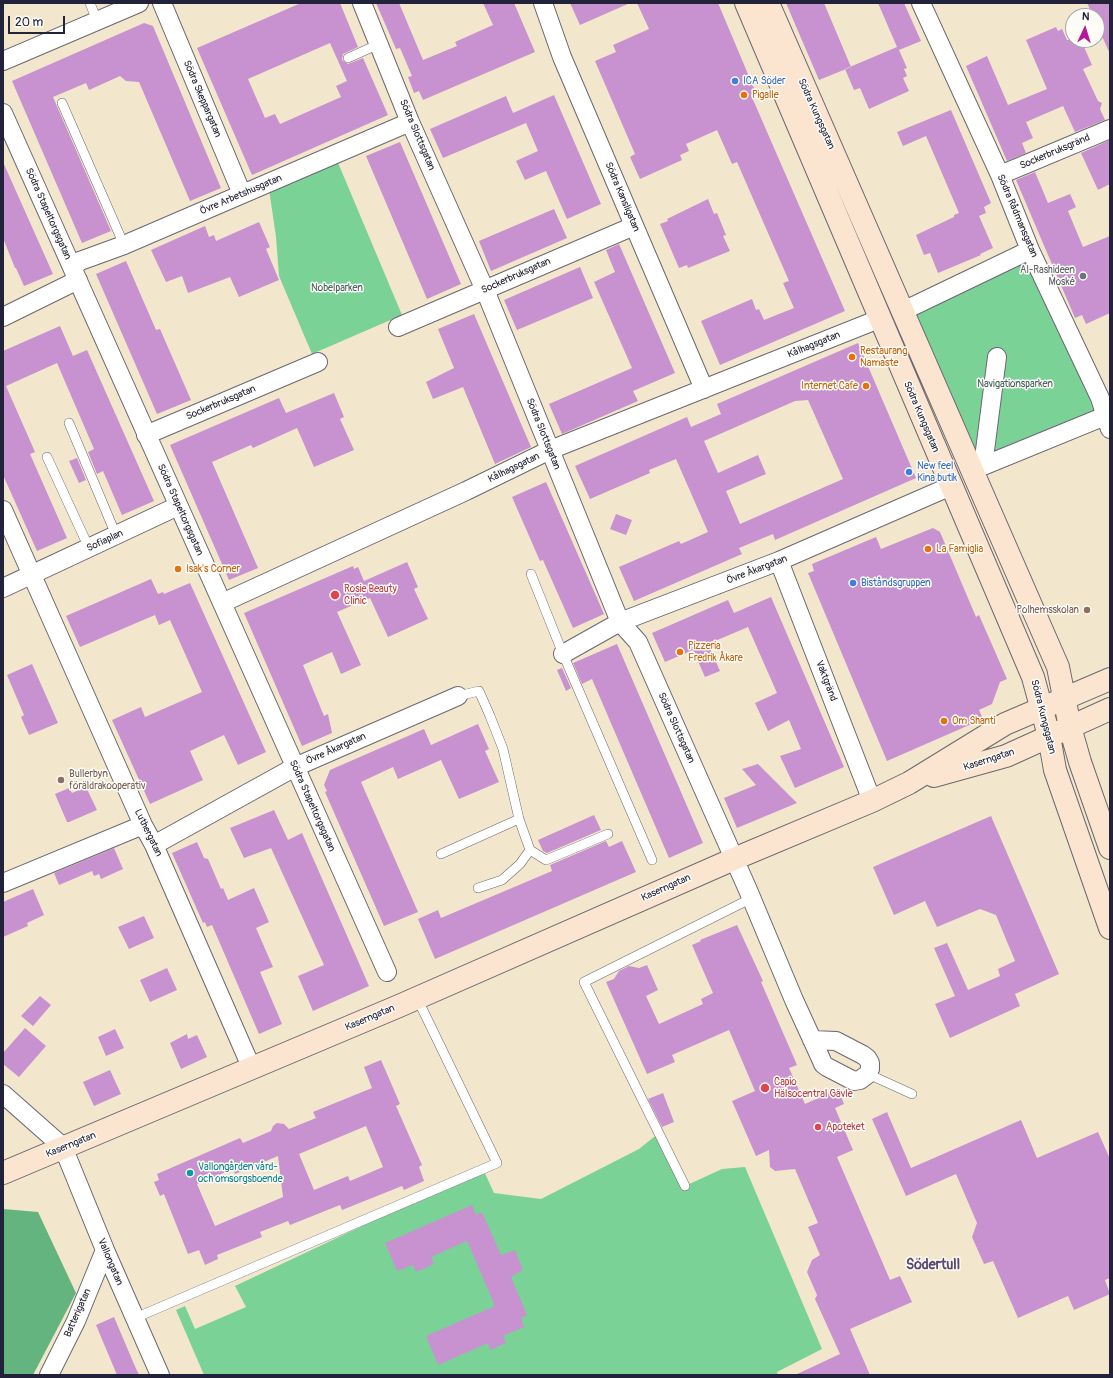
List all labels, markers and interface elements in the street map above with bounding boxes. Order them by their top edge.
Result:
scale bar [10,8,67,34]
north arrow [1065,8,1105,48]
text: N [1082,10,1090,23]
text: 20 m [15,15,43,30]
street label: Södra Skeppargatan [180,59,224,139]
place label: ICA Söder [743,75,785,87]
marker: ICA Söder [730,76,740,86]
street label: Södra Kungsgatan [795,77,837,151]
place label: Pigalle [752,89,779,101]
marker: Pigalle [739,90,749,100]
street label: Södra Slottsgatan [397,98,437,172]
street label: Sockerbruksgränd [1018,132,1092,172]
street label: Södra Kansligatan [602,160,642,234]
street label: Södra Stapeltorgsgatan [22,166,74,262]
street label: Övre Arbetshusgatan [198,172,284,218]
street label: Södra Rådmansgatan [994,173,1040,259]
street label: Sockerbruksgatan [480,255,552,297]
place label: Al-Rashideen Moské [1020,264,1075,288]
marker: Al-Rashideen Moské [1078,271,1088,281]
park label: Nobelparken [311,282,363,294]
street label: Kålhagsgatan [786,329,842,361]
place label: Restaurang Namaste [860,345,907,368]
marker: Restaurang Namaste [847,352,857,362]
park label: Navigationsparken [977,378,1053,390]
place label: Internet Cafe [801,380,858,392]
street label: Södra Kungsgatan [901,380,941,454]
marker: Internet Cafe [861,381,871,391]
street label: Sockerbruksgatan [184,383,258,423]
street label: Södra Slottsgatan [523,396,563,472]
street label: Kålhagsgatan [486,450,542,486]
place label: New feel Kina butik [917,460,957,484]
street label: Södra Stapeltorgsgatan [154,462,206,558]
marker: New feel Kina butik [904,467,914,477]
street label: Sofiaplan [85,527,125,555]
place label: La Famiglia [936,543,983,555]
marker: La Famiglia [923,544,933,554]
street label: Övre Åkargatan [725,553,789,587]
place label: Isak's Corner [186,563,240,575]
marker: Isak's Corner [173,564,183,574]
place label: Biståndsgruppen [861,577,931,589]
marker: Biståndsgruppen [848,578,858,588]
place label: Rosie Beauty Clinic [344,583,397,606]
marker: Rosie Beauty Clinic [329,589,341,601]
place label: Polhemsskolan [1017,604,1079,616]
marker: Polhemsskolan [1082,605,1092,615]
place label: Pizzeria Fredrik Åkare [688,640,743,664]
marker: Pizzeria Fredrik Åkare [675,647,685,657]
street label: Vaktgränd [813,659,839,703]
street label: Södra Kungsgatan [1028,679,1058,755]
street label: Södra Slottsgatan [655,691,697,765]
place label: Om Shanti [952,715,996,727]
marker: Om Shanti [939,716,949,726]
street label: Övre Åkargatan [304,730,368,768]
street label: Kaserngatan [962,746,1016,774]
street label: Södra Stapeltorgsgatan [286,758,338,854]
place label: Bullerbyn föräldrakooperativ [69,768,146,792]
marker: Bullerbyn föräldrakooperativ [56,775,66,785]
street label: Luthergatan [131,807,165,859]
street label: Kaserngatan [639,872,693,904]
street label: Kaserngatan [343,1002,397,1034]
place label: Capio Hälsocentral Gävle [774,1076,853,1100]
marker: Capio Hälsocentral Gävle [759,1082,771,1094]
place label: Apoteket [826,1121,865,1133]
marker: Apoteket [813,1122,823,1132]
street label: Kaserngatan [44,1130,98,1160]
place label: Vallongården vård- och omsorgsboende [198,1161,283,1184]
marker: Vallongården vård- och omsorgsboende [185,1168,195,1178]
street label: Vallongatan [95,1237,125,1287]
district label: Södertull [906,1257,960,1273]
street label: Batterigatan [62,1287,94,1339]

